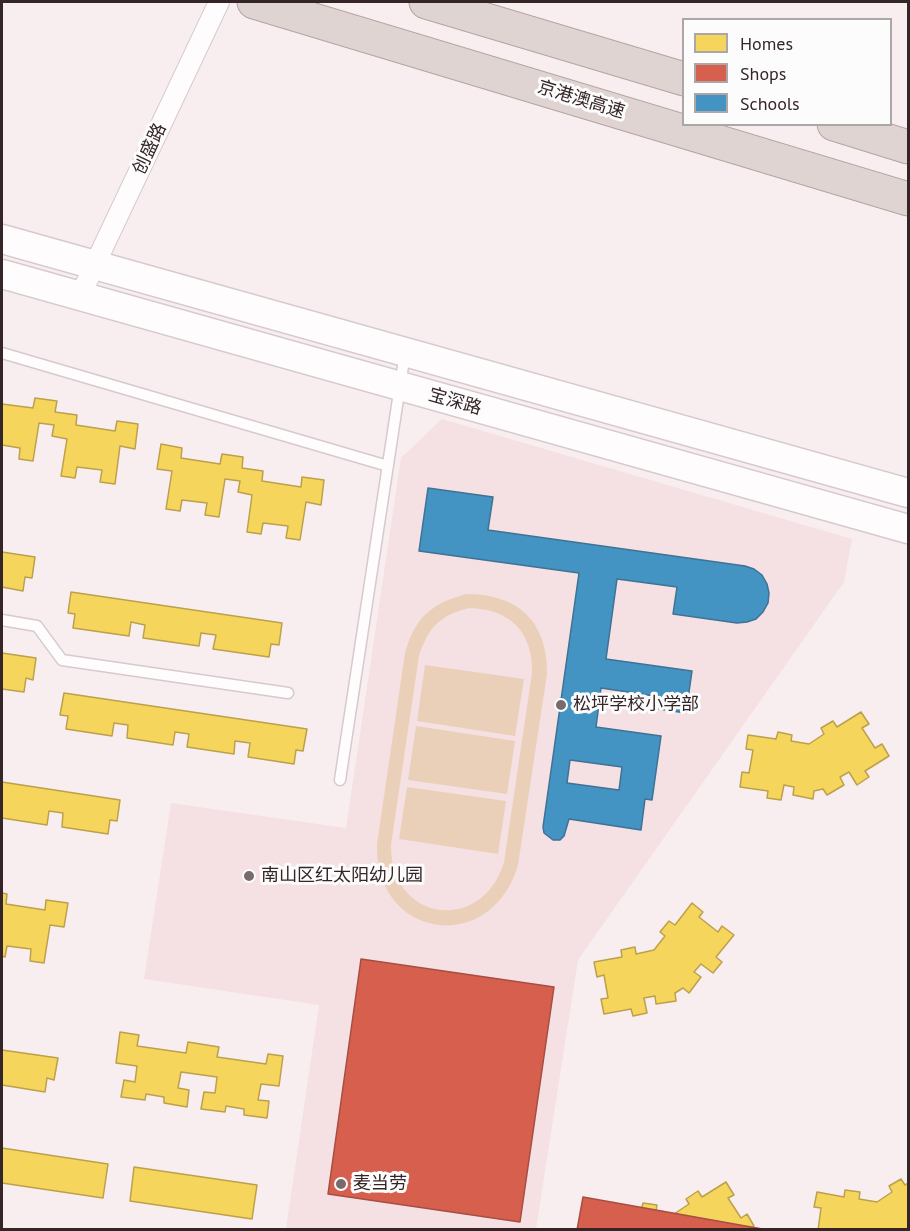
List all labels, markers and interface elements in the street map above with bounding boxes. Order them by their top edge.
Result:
legend [682,18,892,126]
text: Homes [740,32,793,55]
text: Shops [740,62,786,85]
street label: 京港澳高速 [535,77,627,123]
text: Schools [740,92,800,115]
street label: 创盛路 [129,120,171,178]
street label: 宝深路 [426,384,484,420]
place label: 松坪学校小学部 [573,694,699,716]
marker: 松坪学校小学部 [554,698,568,712]
place label: 南山区红太阳幼儿园 [261,865,423,887]
marker: 南山区红太阳幼儿园 [242,869,256,883]
place label: 麦当劳 [353,1173,407,1195]
marker: 麦当劳 [334,1177,348,1191]

